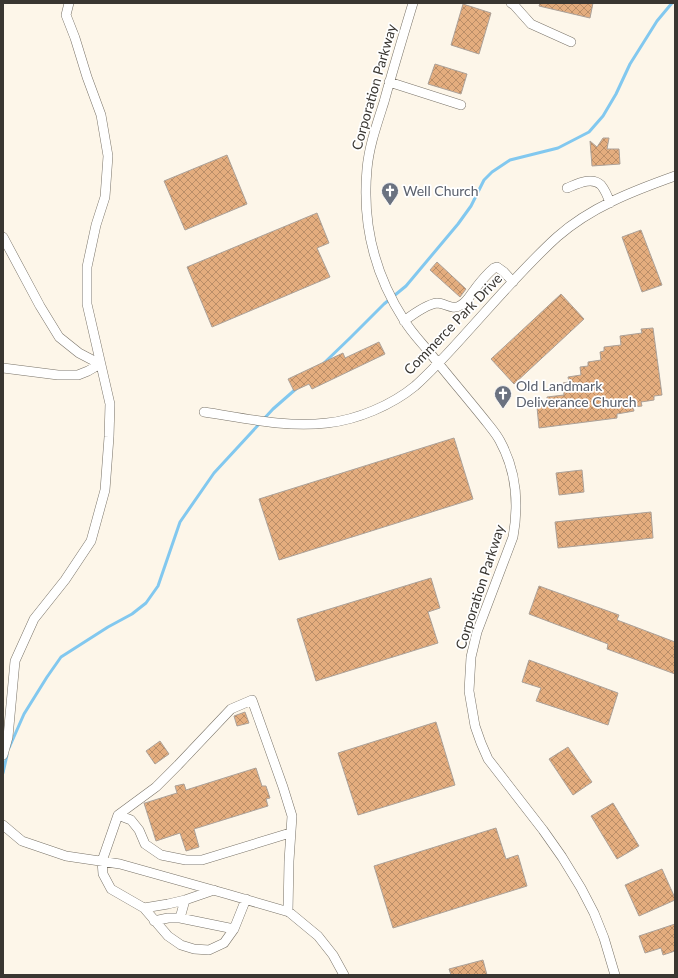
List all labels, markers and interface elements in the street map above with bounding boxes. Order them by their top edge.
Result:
street label: Corporation Parkway [347,21,400,152]
church icon: Well Church [380,181,400,206]
place label: Well Church [403,182,479,199]
street label: Commerce Park Drive [400,269,505,378]
place label: Old Landmark Deliverance Church [516,377,637,410]
church icon: Old Landmark Deliverance Church [493,384,513,409]
street label: Corporation Parkway [451,522,508,651]

